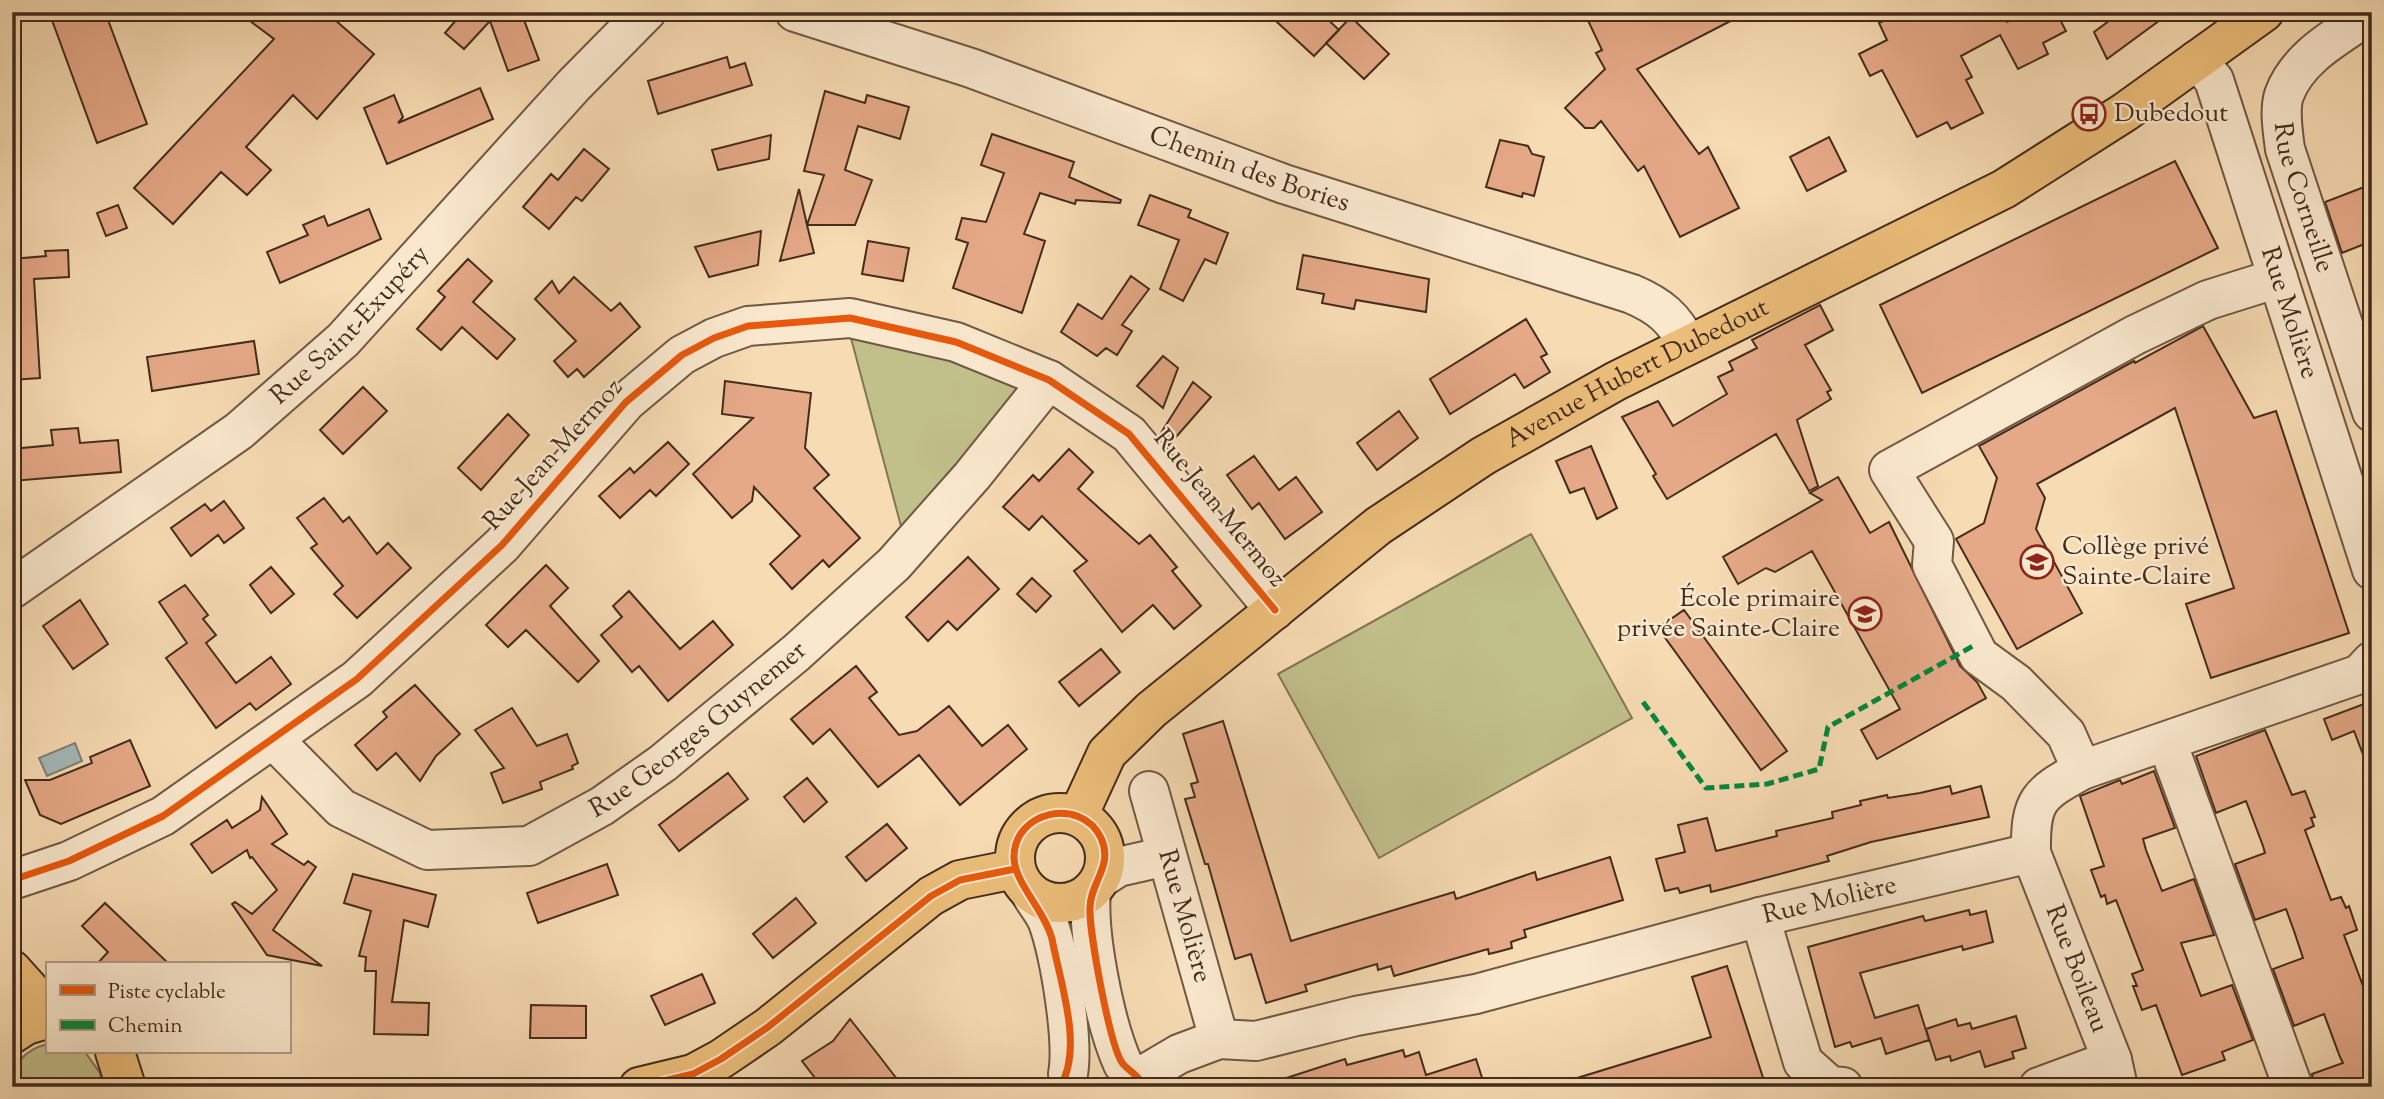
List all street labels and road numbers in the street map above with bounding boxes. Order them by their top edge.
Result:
street label: Chemin des Bories [1144,117,1354,222]
street label: Rue Corneille [2263,120,2343,277]
street label: Rue Saint-Exupéry [262,238,438,414]
street label: Rue Molière [2251,242,2328,384]
street label: Avenue Hubert Dubedout [1499,290,1775,458]
street label: Rue Jean Mermoz [475,371,633,539]
street label: Rue Jean Mermoz [1144,422,1294,596]
street label: Rue Georges Guynemer [583,633,815,828]
street label: Rue Molière [1148,845,1221,987]
street label: Rue Molière [1759,867,1900,934]
street label: Rue Boileau [2035,900,2117,1038]

